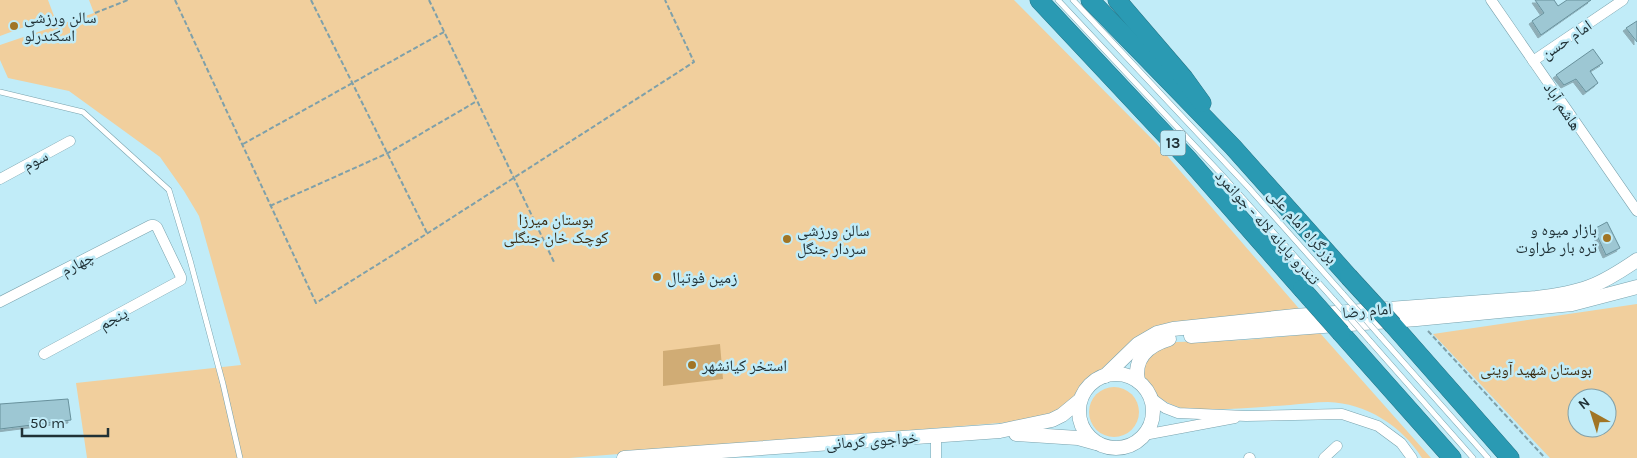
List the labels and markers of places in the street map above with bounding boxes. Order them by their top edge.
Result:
place label: سالن ورزشی اسکندرلو [24,8,97,45]
marker: سالن ورزشی اسکندرلو [8,20,20,32]
place label: بازار میوه و تره‌ بار طراوت [1516,220,1597,257]
place label: سالن ورزشی سردار جنگل [797,221,870,259]
marker: بازار میوه و تره‌ بار طراوت [1601,232,1613,244]
marker: سالن ورزشی سردار جنگل [781,233,793,245]
place label: زمین فوتبال [667,268,737,288]
marker: زمین فوتبال [651,271,663,283]
place label: استخر کیانشهر [701,356,787,375]
marker: استخر کیانشهر [686,359,698,371]

